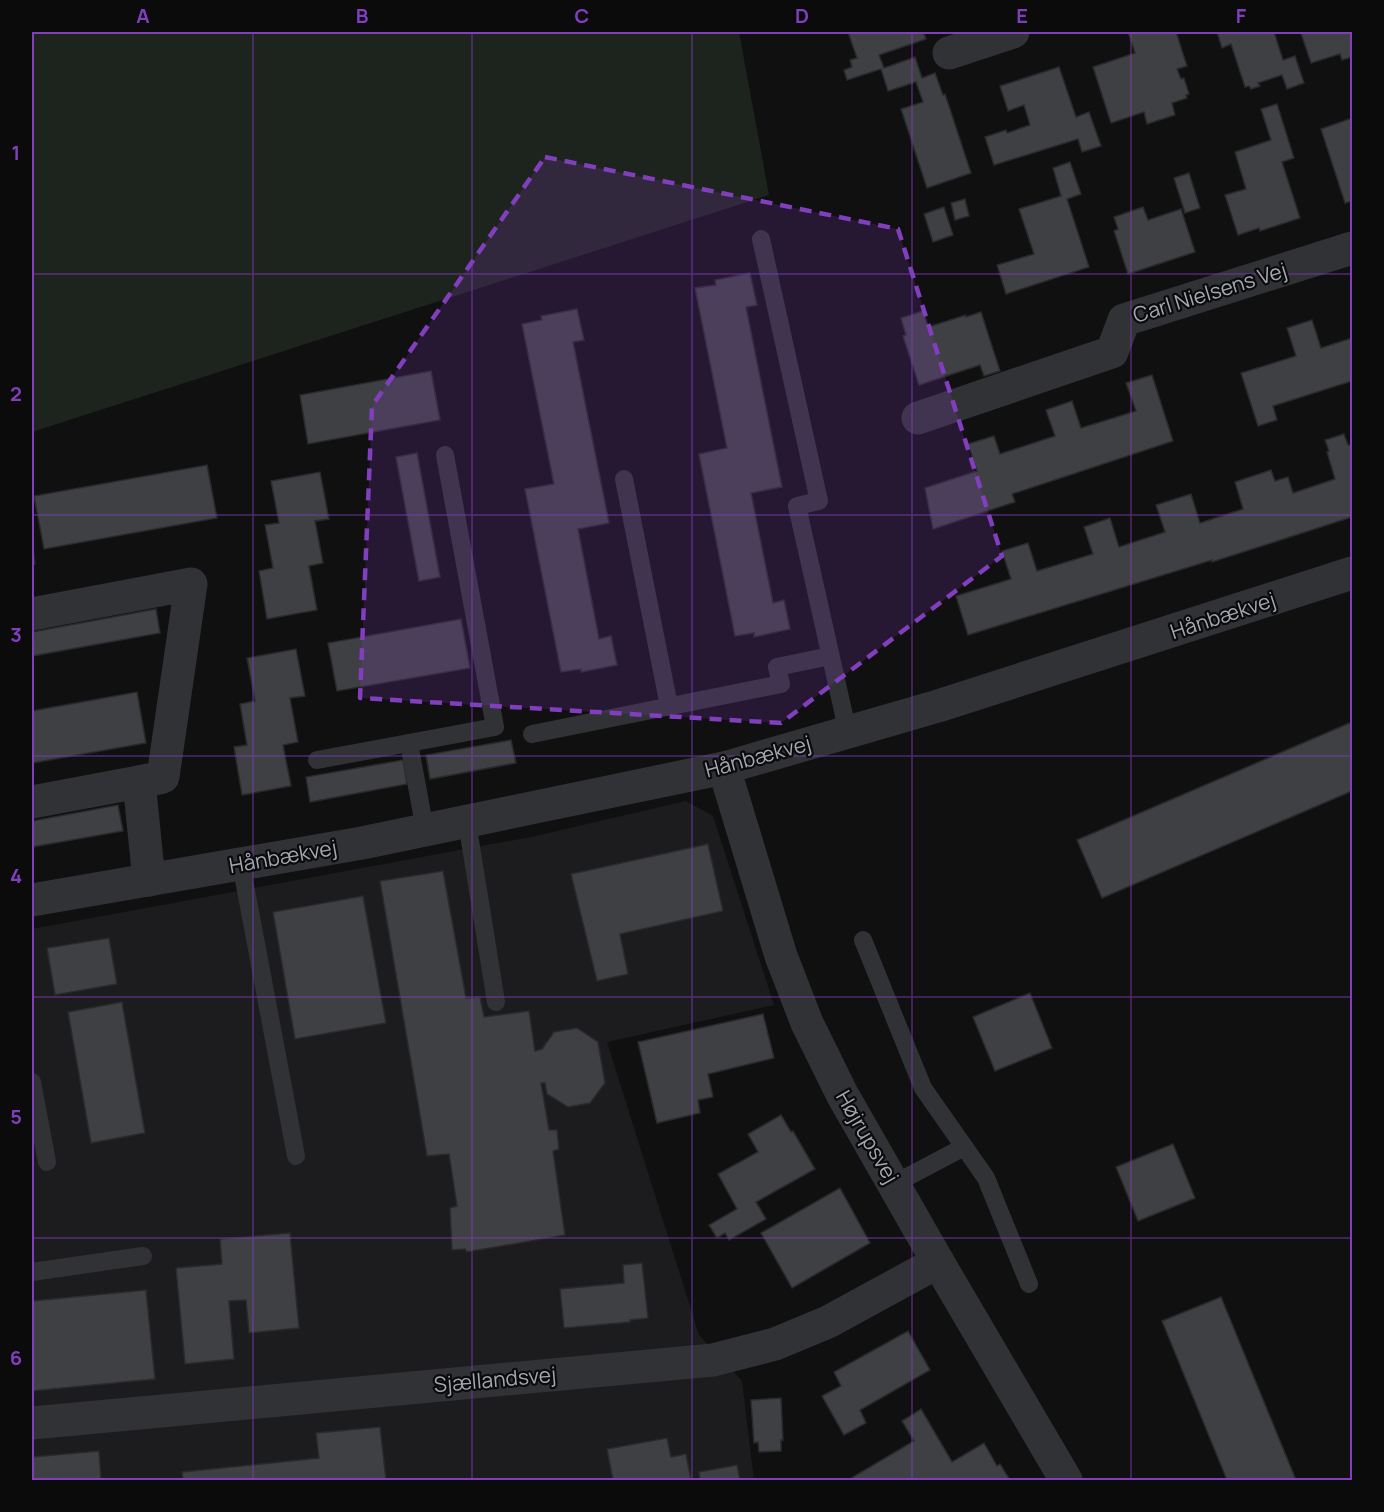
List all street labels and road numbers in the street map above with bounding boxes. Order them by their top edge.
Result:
street label: Carl Nielsens Vej [1129,255,1290,329]
street label: Hånbækvej [1167,585,1279,645]
street label: Hånbækvej [702,728,814,784]
street label: Hånbækvej [227,833,339,879]
street label: Højrupsvej [830,1085,906,1188]
street label: Sjællandsvej [433,1360,557,1398]

